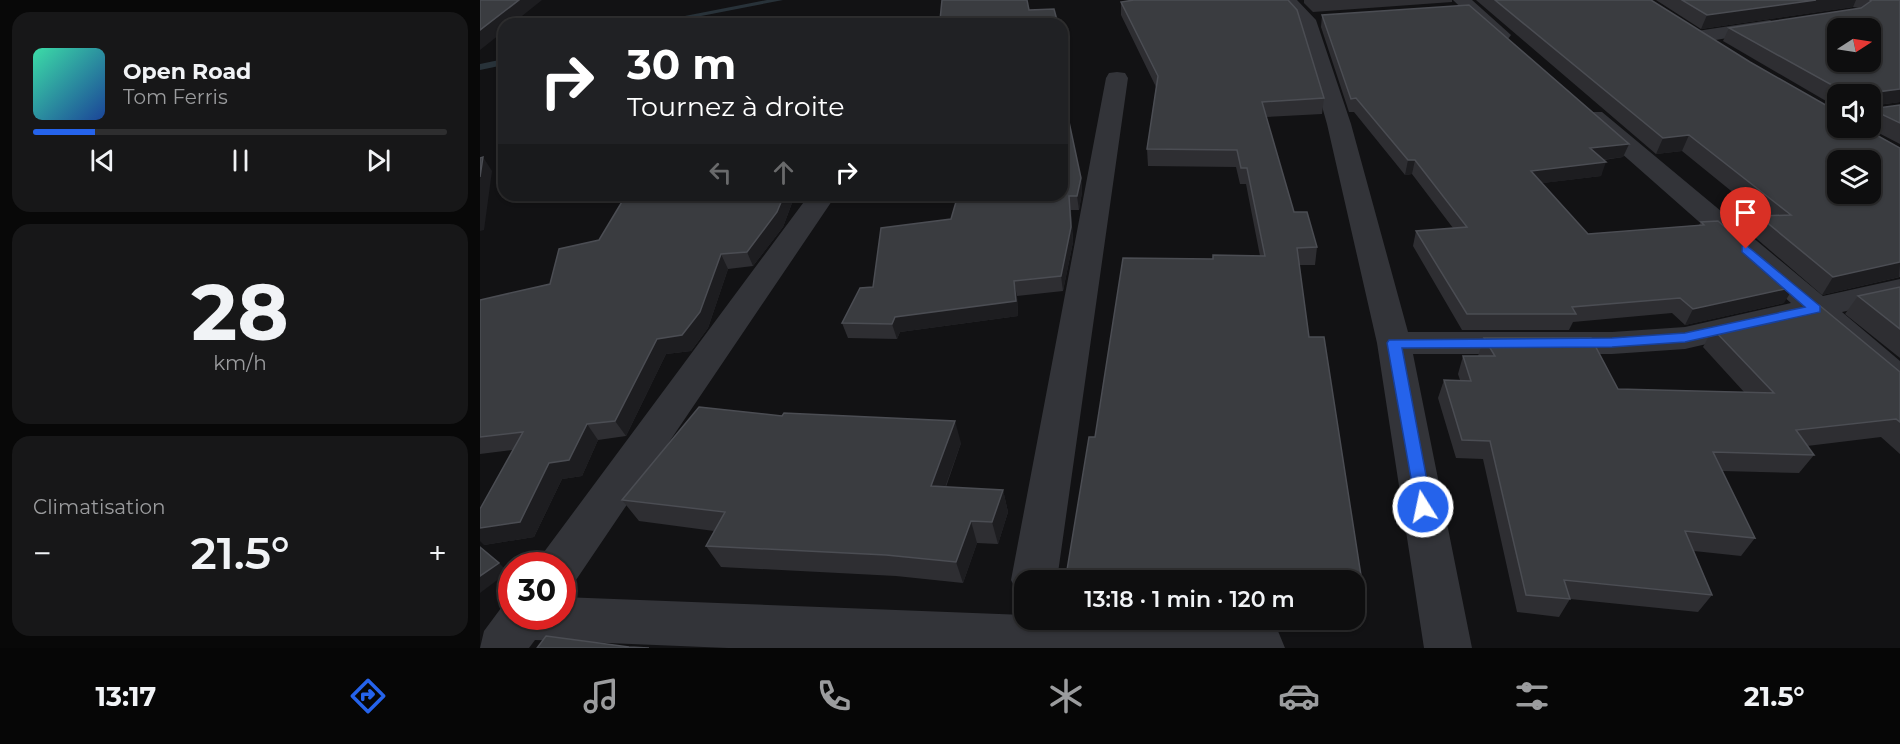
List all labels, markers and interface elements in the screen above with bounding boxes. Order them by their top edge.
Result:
north arrow [1827,18,1881,72]
map controls [1827,18,1881,204]
text: 30 m [627,38,736,90]
icon: right [528,42,606,120]
text: Open Road [123,58,251,85]
button: sound [1827,84,1881,138]
text: Tom Ferris [123,85,228,109]
text: Tournez à droite [627,90,845,123]
icon: previous [86,144,119,177]
icon: pause [224,144,257,177]
icon: next [362,144,395,177]
button: layers [1827,150,1881,204]
icon: left [704,156,737,189]
icon: ahead [767,156,800,189]
icon: right [830,156,863,189]
pin [1720,187,1771,249]
icon: arrive [1729,196,1762,229]
text: 28 [191,264,289,360]
text: km/h [213,351,267,375]
position arrow [1391,475,1455,539]
text: Climatisation [33,495,166,519]
text: 21.5° [190,525,290,580]
text: − [33,533,52,573]
text: + [428,533,447,573]
speed limit sign: 30 [498,552,576,630]
text: 13:18 · 1 min · 120 m [1084,586,1295,613]
icon: directions [347,675,389,717]
icon: music [580,675,622,717]
icon: phone [813,675,855,717]
icon: climate [1045,675,1087,717]
icon: car [1278,675,1320,717]
icon: filters [1511,675,1553,717]
text: 13:17 [95,680,156,713]
text: 21.5° [1744,680,1805,713]

